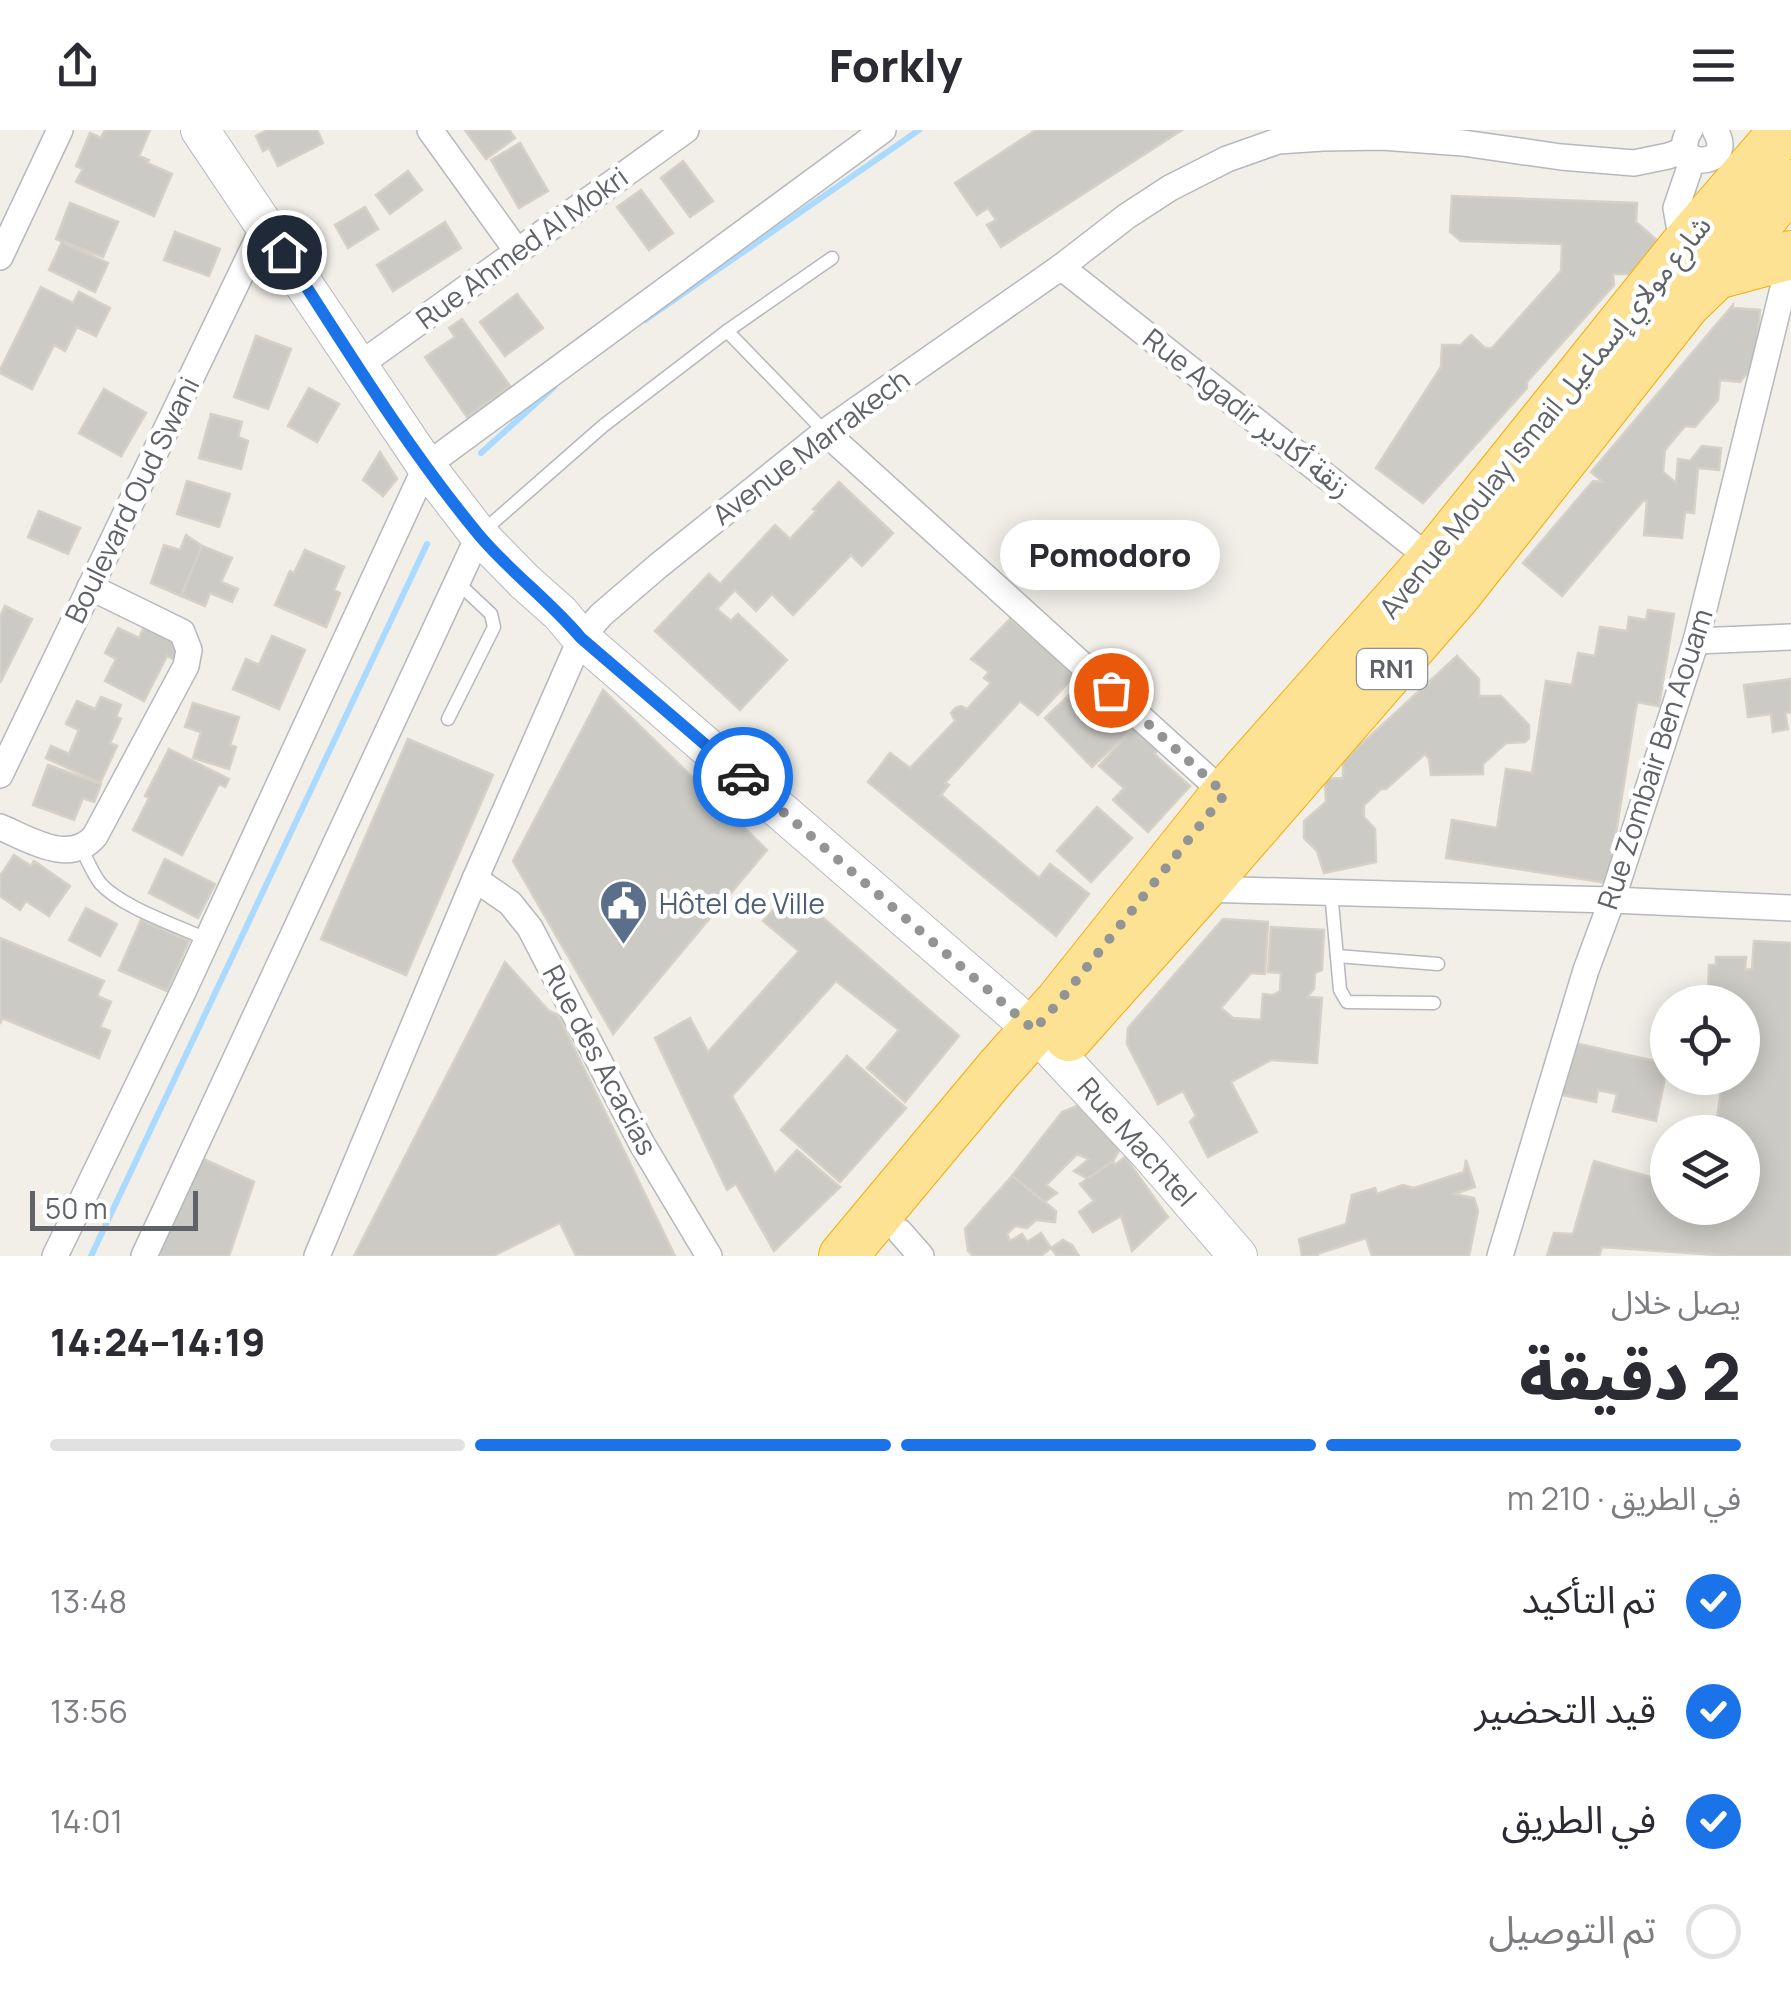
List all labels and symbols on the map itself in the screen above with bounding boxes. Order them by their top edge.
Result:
street label: Rue Ahmed Al Mokri [408,157,635,337]
street label: Avenue Moulay Ismail شارع مولاي إسماعيل [1370,207,1722,628]
pin [242,210,327,295]
street label: Rue Agadir زنقة أكادير [1136,319,1359,505]
street label: Avenue Marrakech [704,359,917,533]
street label: Boulevard Oud Swani [55,370,207,629]
callout: Pomodoro [1001,520,1221,590]
street label: Rue Zombair Ben Aouam [1588,604,1721,914]
pin [1069,648,1154,733]
road number: RN1 [1357,649,1427,689]
courier [693,727,793,827]
public building icon: Hôtel de Ville [598,878,650,946]
place label: Hôtel de Ville [659,884,825,922]
street label: Rue des Acacias [535,958,667,1161]
street label: Rue Machtel [1070,1069,1206,1214]
scale bar [30,1186,198,1230]

